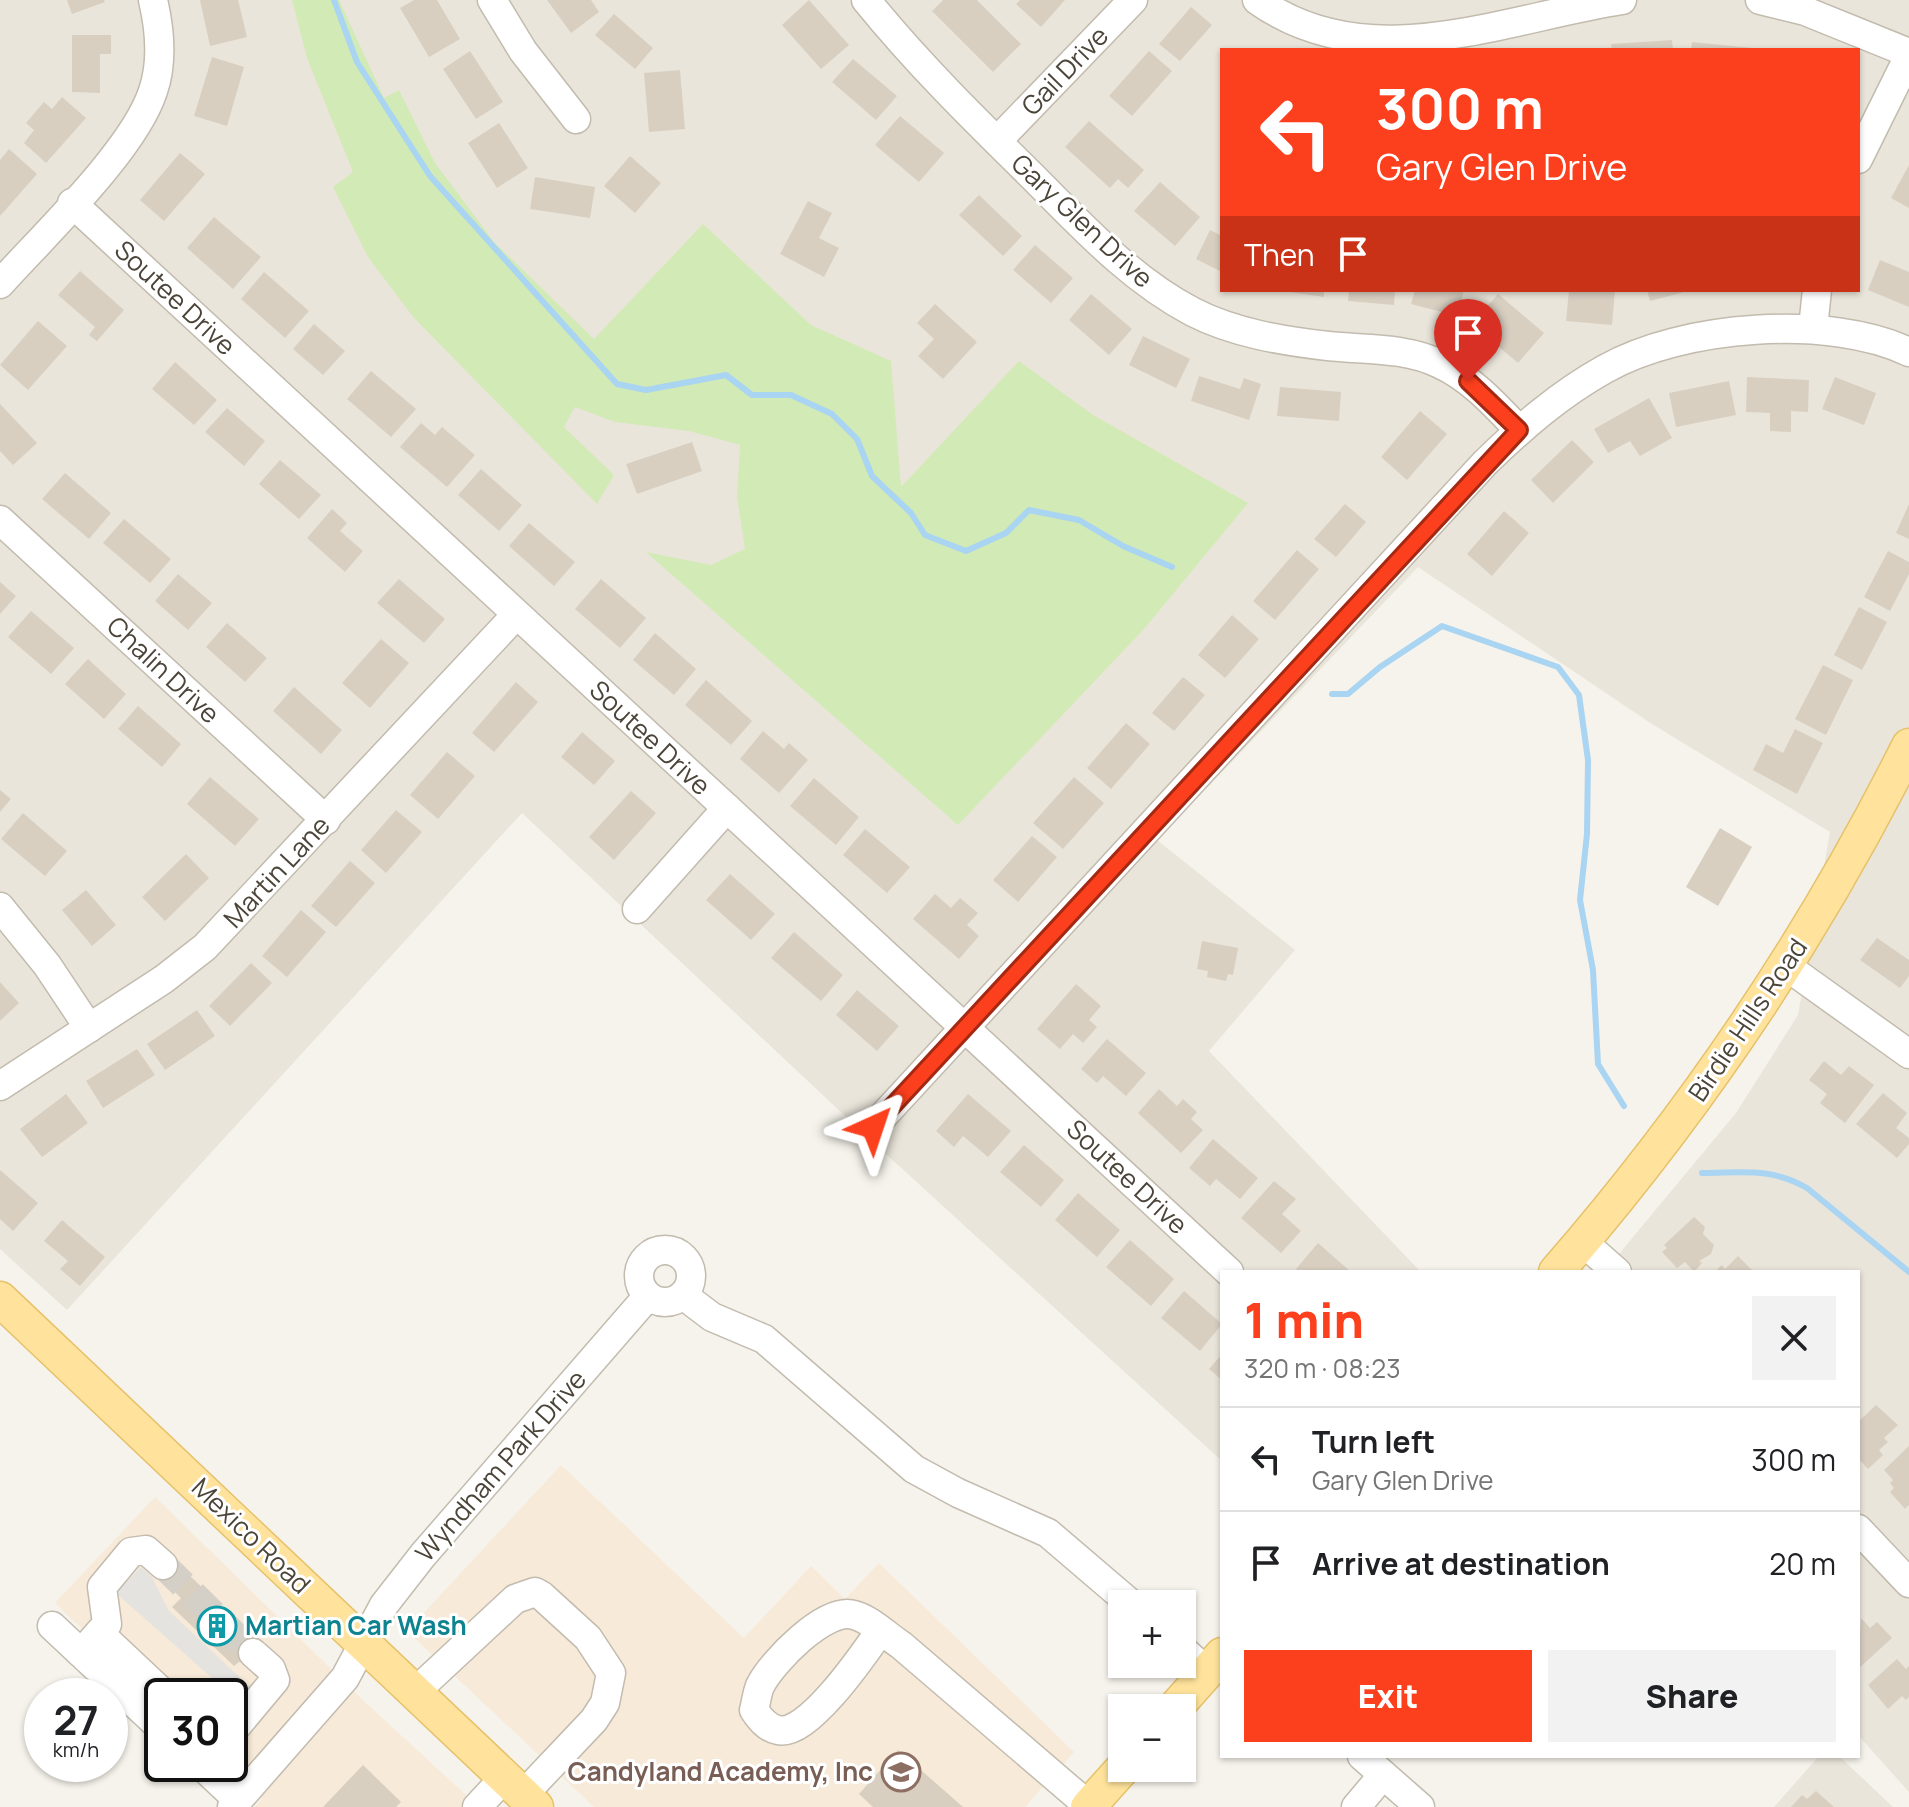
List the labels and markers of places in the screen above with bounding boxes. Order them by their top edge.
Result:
pin [1434,299,1502,381]
building icon: Martian Car Wash [196,1605,238,1647]
place label: Martian Car Wash [245,1607,467,1643]
school or university icon: Candyland Academy, Inc [880,1751,922,1793]
place label: Candyland Academy, Inc [567,1753,873,1789]

